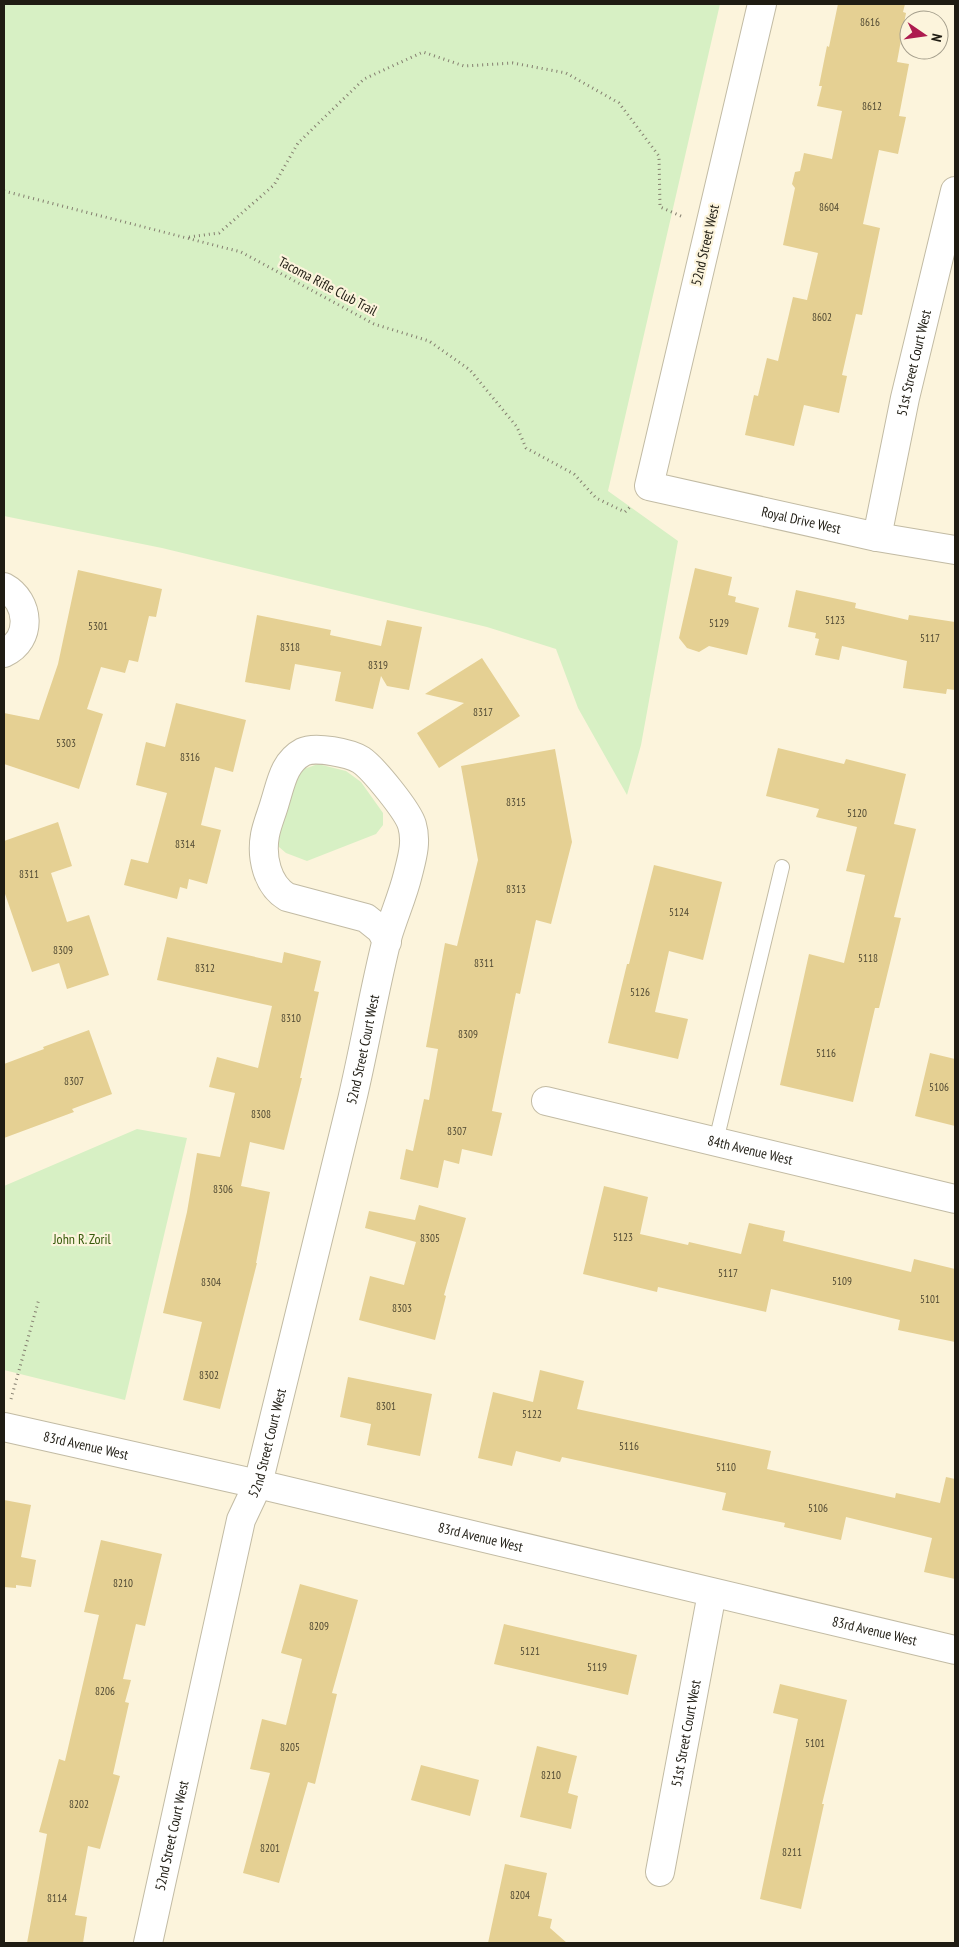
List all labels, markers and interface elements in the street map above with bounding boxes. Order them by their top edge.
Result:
north arrow [899,10,949,60]
house number: 8616 [860,15,880,29]
text: N [927,32,946,44]
house number: 8612 [862,99,882,113]
house number: 8604 [819,200,839,214]
street label: 52nd Street West [687,203,723,287]
street label: Tacoma Rifle Club Trail [275,252,381,320]
street label: 51st Street Court West [893,308,935,417]
house number: 8602 [812,310,832,324]
street label: Royal Drive West [760,502,843,538]
house number: 5123 [825,613,845,627]
house number: 5129 [709,616,729,630]
house number: 5301 [88,619,108,633]
house number: 5117 [920,631,940,645]
house number: 8318 [280,640,300,654]
house number: 8319 [368,658,388,672]
house number: 8317 [473,705,493,719]
house number: 5303 [56,736,76,750]
house number: 8316 [180,750,200,764]
house number: 8315 [506,795,526,809]
house number: 5120 [847,806,867,820]
house number: 8314 [175,837,195,851]
house number: 8311 [19,867,39,881]
house number: 8313 [506,882,526,896]
house number: 5124 [669,905,689,919]
house number: 8309 [53,943,73,957]
house number: 5118 [858,951,878,965]
house number: 8311 [474,956,494,970]
house number: 8312 [195,961,215,975]
house number: 5126 [630,985,650,999]
street label: 52nd Street Court West [342,993,383,1106]
house number: 8310 [281,1011,301,1025]
house number: 8309 [458,1027,478,1041]
house number: 5116 [816,1046,836,1060]
house number: 8307 [64,1074,84,1088]
house number: 5106 [929,1080,949,1094]
house number: 8308 [251,1107,271,1121]
house number: 8307 [447,1124,467,1138]
street label: 84th Avenue West [706,1131,795,1169]
house number: 8306 [213,1182,233,1196]
park label: John R. Zoril [52,1230,111,1248]
house number: 5123 [613,1230,633,1244]
house number: 8305 [420,1231,440,1245]
house number: 5117 [718,1266,738,1280]
house number: 5109 [832,1274,852,1288]
house number: 8304 [201,1275,221,1289]
house number: 5101 [920,1292,940,1306]
house number: 8303 [392,1301,412,1315]
house number: 8302 [199,1368,219,1382]
street label: 52nd Street Court West [244,1386,290,1500]
house number: 8301 [376,1399,396,1413]
house number: 5122 [522,1407,542,1421]
street label: 83rd Avenue West [42,1427,130,1464]
house number: 5116 [619,1439,639,1453]
house number: 5110 [716,1460,736,1474]
house number: 5106 [808,1501,828,1515]
street label: 83rd Avenue West [436,1518,525,1556]
house number: 8210 [113,1576,133,1590]
street label: 83rd Avenue West [830,1612,919,1650]
house number: 8209 [309,1619,329,1633]
house number: 5121 [520,1644,540,1658]
house number: 5119 [587,1660,607,1674]
street label: 51st Street Court West [667,1678,705,1788]
house number: 8206 [95,1684,115,1698]
house number: 5101 [805,1736,825,1750]
house number: 8205 [280,1740,300,1754]
house number: 8210 [541,1768,561,1782]
street label: 52nd Street Court West [151,1779,192,1892]
house number: 8202 [69,1797,89,1811]
house number: 8201 [260,1841,280,1855]
house number: 8211 [782,1845,802,1859]
house number: 8204 [510,1888,530,1902]
house number: 8114 [47,1891,67,1905]

